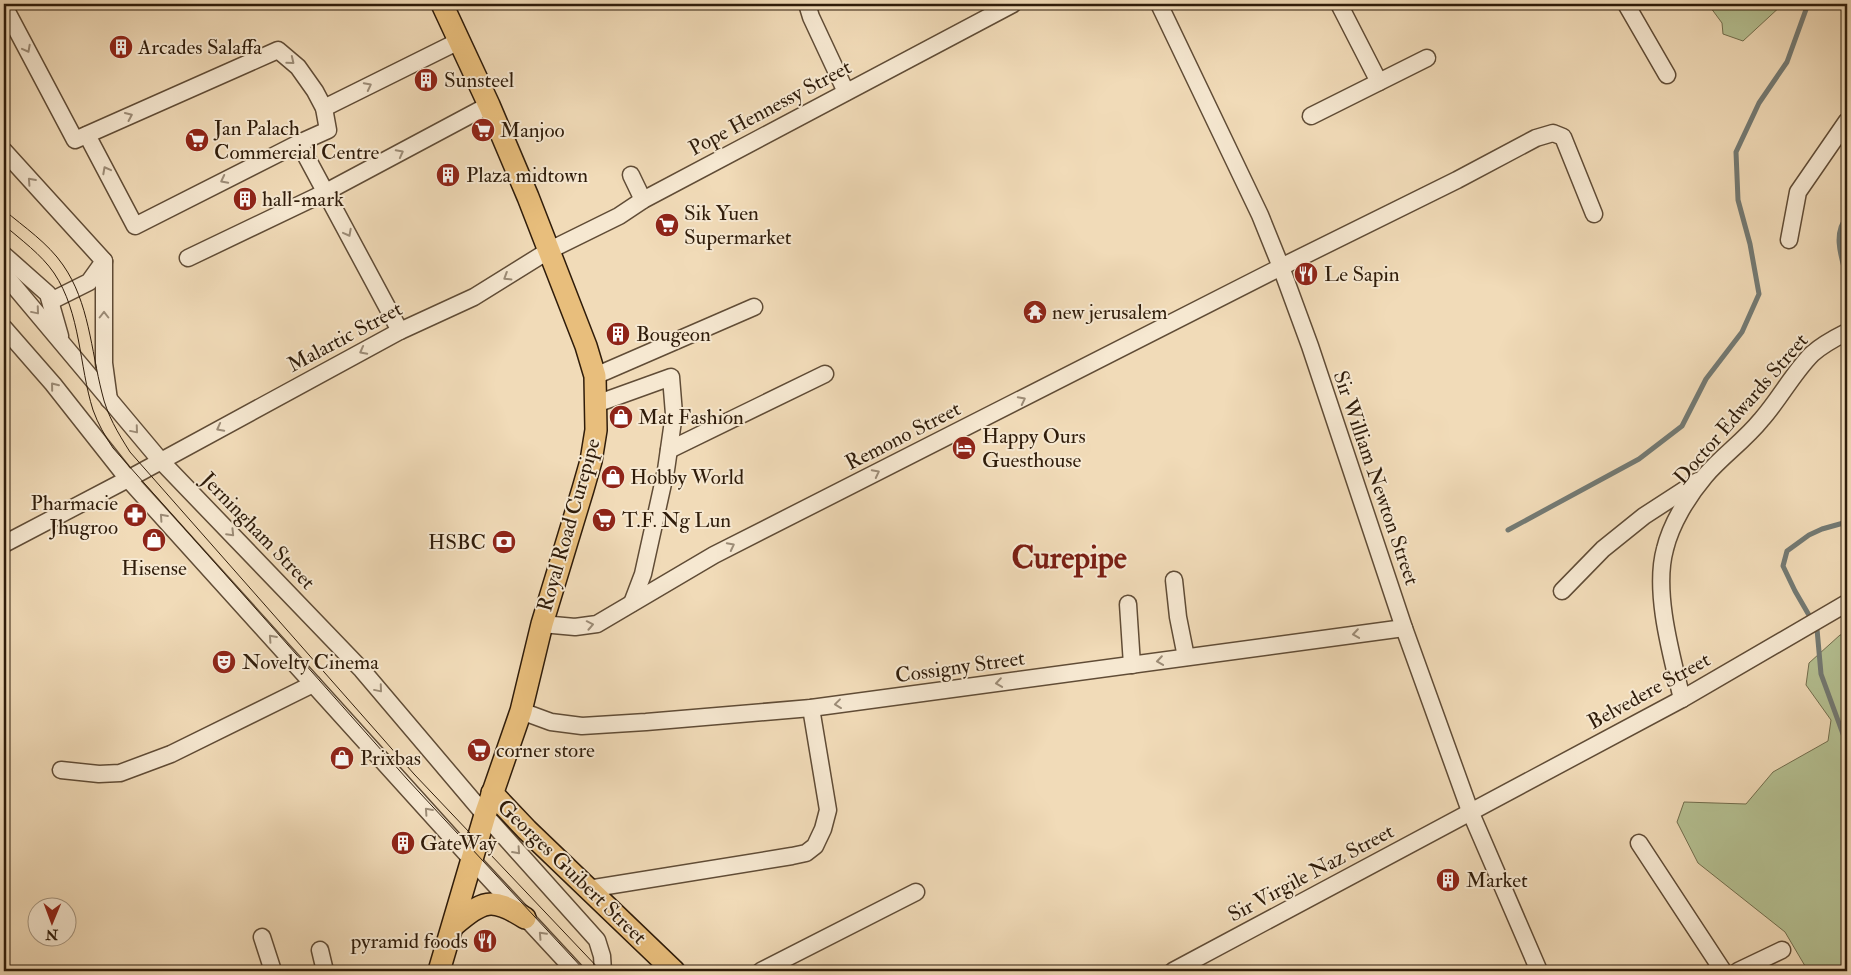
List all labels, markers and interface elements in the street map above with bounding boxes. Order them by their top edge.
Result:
building icon: Arcades Salaffa [108,34,134,60]
place label: Arcades Salaffa [137,34,262,61]
one-way arrow [21,44,31,53]
street label: Pope Hennessy Street [684,54,856,162]
one-way arrow [286,56,295,65]
building icon: Sunsteel [413,67,439,93]
place label: Sunsteel [444,67,515,94]
one-way arrow [363,82,372,92]
one-way arrow [124,112,133,123]
place label: Jan Palach Commercial Centre [213,115,379,166]
supermarket icon: Manjoo [470,117,496,143]
place label: Manjoo [500,117,565,144]
supermarket icon: Jan Palach Commercial Centre [184,127,210,153]
one-way arrow [395,149,404,159]
building icon: Plaza midtown [435,162,461,188]
place label: Plaza midtown [466,162,588,189]
one-way arrow [102,166,112,175]
one-way arrow [220,174,229,185]
one-way arrow [27,177,36,186]
building icon: hall-mark [232,186,258,212]
place label: hall-mark [262,186,344,213]
place label: Sik Yuen Supermarket [684,200,792,251]
supermarket icon: Sik Yuen Supermarket [654,212,680,238]
one-way arrow [342,228,352,237]
restaurant icon: Le Sapin [1293,261,1319,287]
place label: Le Sapin [1324,261,1400,288]
one-way arrow [503,270,512,280]
street label: Malartic Street [283,295,407,379]
temple icon: new jerusalem [1022,299,1048,325]
place label: new jerusalem [1052,299,1168,326]
one-way arrow [30,305,39,314]
one-way arrow [99,310,109,318]
building icon: Bougeon [605,321,631,347]
place label: Bougeon [636,321,711,348]
street label: Doctor Edwards Street [1668,328,1814,490]
one-way arrow [359,345,368,355]
street label: Sir William Newton Street [1327,367,1425,589]
one-way arrow [51,383,60,392]
street label: Remono Street [841,395,965,477]
one-way arrow [1016,396,1025,406]
shop icon: Mat Fashion [608,404,634,430]
place label: Mat Fashion [638,404,744,431]
one-way arrow [216,422,225,432]
place label: Happy Ours Guesthouse [982,423,1086,474]
one-way arrow [129,424,138,433]
street label: Royal Road Curepipe [531,435,607,615]
hotel icon: Happy Ours Guesthouse [951,435,977,461]
shop icon: Hobby World [600,464,626,490]
place label: Hobby World [630,464,745,491]
street label: Jerningham Street [194,466,321,596]
one-way arrow [871,469,880,479]
place label: Pharmacie Jhugroo [31,490,118,541]
pharmacy icon: Pharmacie Jhugroo [122,502,148,528]
supermarket icon: T.F. Ng Lun [591,507,617,533]
place label: T.F. Ng Lun [622,507,731,534]
one-way arrow [160,514,169,523]
shop icon: Hisense [141,527,167,553]
one-way arrow [225,528,234,537]
place label: HSBC [428,529,486,556]
bank icon: HSBC [491,529,517,555]
district label: Curepipe [1011,539,1127,578]
one-way arrow [726,542,735,552]
place label: Hisense [121,555,187,582]
one-way arrow [585,620,594,630]
one-way arrow [1352,628,1360,639]
one-way arrow [269,635,278,644]
street label: Cossigny Street [893,645,1027,689]
street label: Belvedere Street [1583,646,1715,736]
theatre icon: Novelty Cinema [211,649,237,675]
place label: Novelty Cinema [242,649,379,676]
one-way arrow [1156,655,1164,666]
one-way arrow [995,677,1003,688]
one-way arrow [373,684,382,693]
one-way arrow [834,698,842,709]
supermarket icon: corner store [466,737,492,763]
place label: corner store [496,737,595,764]
shop icon: Prixbas [329,745,355,771]
place label: Prixbas [360,745,421,772]
street label: Georges Guibert Street [491,794,653,951]
one-way arrow [424,808,433,817]
street label: Sir Virgile Naz Street [1223,818,1399,928]
building icon: GateWay [390,830,416,856]
place label: GateWay [420,830,498,857]
one-way arrow [511,846,520,855]
building icon: Market [1435,867,1461,893]
place label: Market [1466,867,1528,894]
north arrow [28,898,78,948]
text: N [45,926,59,943]
place label: pyramid foods [350,928,468,955]
restaurant icon: pyramid foods [472,928,498,954]
one-way arrow [538,932,547,941]

